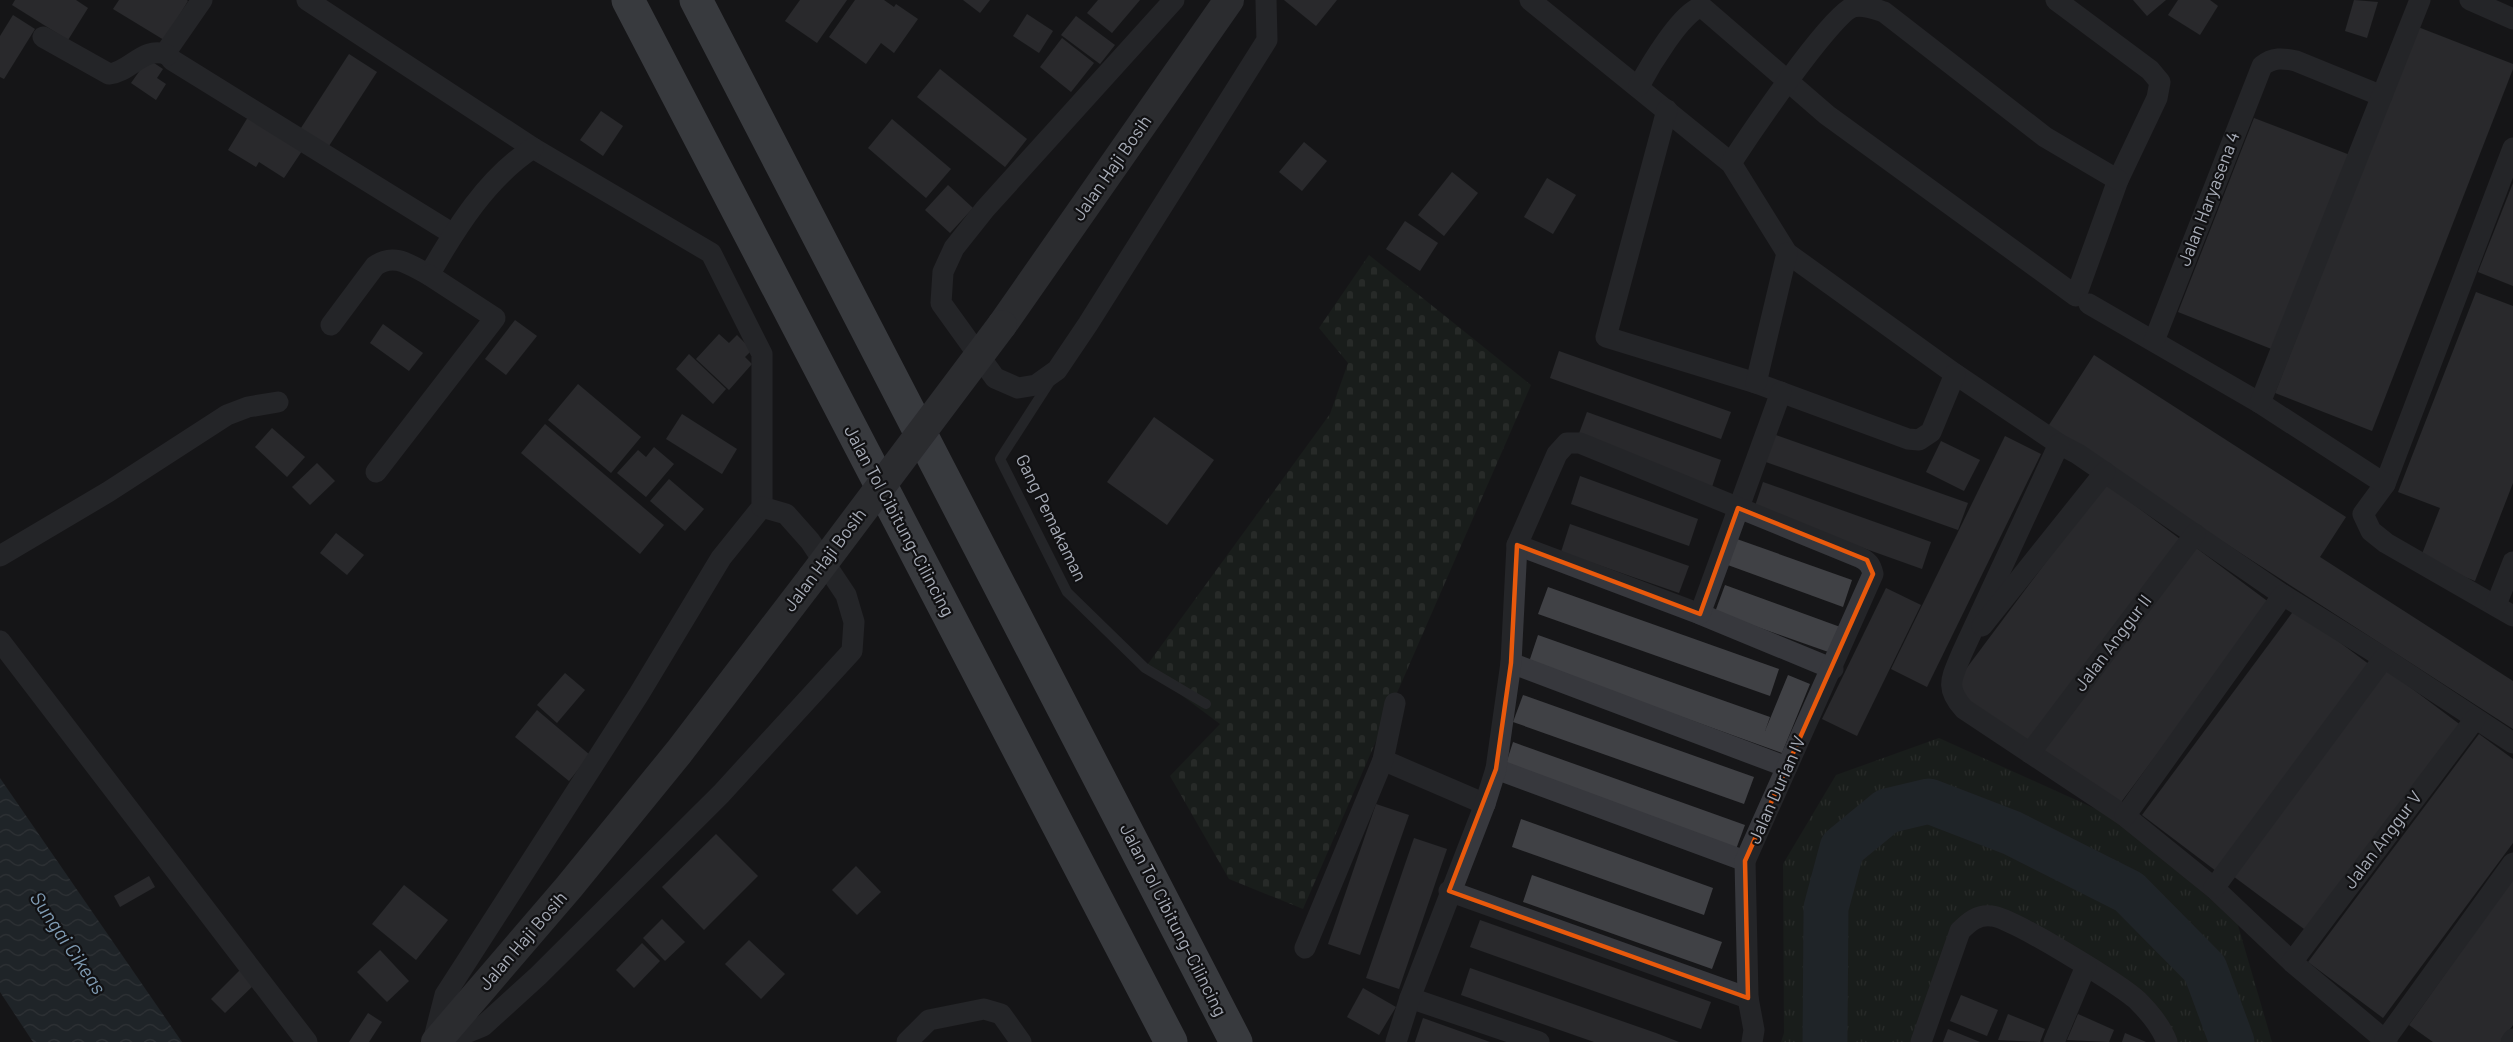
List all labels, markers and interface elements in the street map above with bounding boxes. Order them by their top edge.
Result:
street label: Jalan Haji Bosih [1067,110,1156,224]
street label: Jalan Haryasena 4 [2172,128,2244,269]
street label: Jalan Tol Cibitung–Cilincing [840,421,960,620]
street label: Gang Pemakaman [1012,450,1092,585]
street label: Jalan Haji Bosih [778,503,870,615]
street label: Jalan Anggur II [2069,590,2156,695]
street label: Jalan Durian IV [1743,732,1810,847]
street label: Jalan Anggur V [2338,786,2426,893]
street label: Jalan Tol Cibitung–Cilincing [1116,819,1232,1020]
street label: Jalan Haji Bosih [473,886,571,994]
water label: Sungai Cikeas [26,887,112,998]

